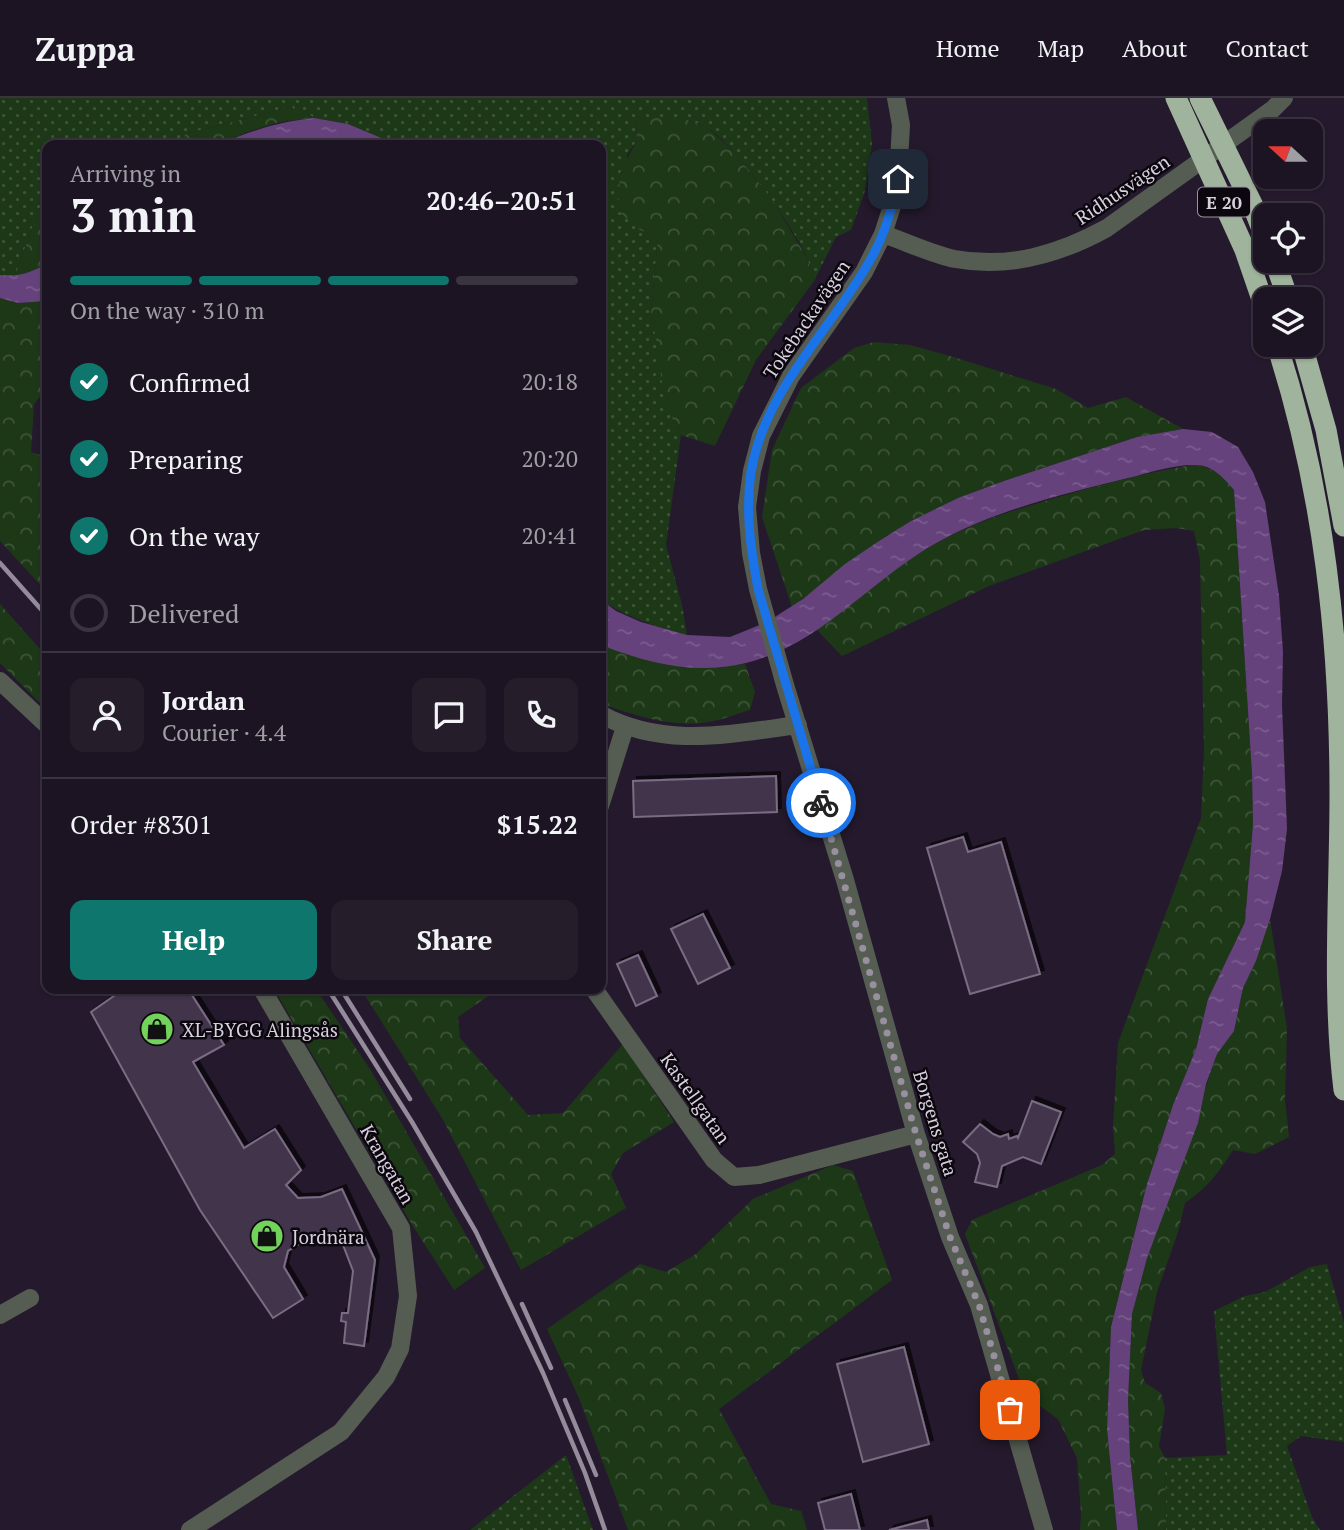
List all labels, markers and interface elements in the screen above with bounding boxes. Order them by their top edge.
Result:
text: Zuppa [35,27,135,70]
text: Home [936,32,1000,64]
text: Map [1038,32,1084,64]
text: About [1122,32,1188,64]
text: Contact [1226,32,1309,64]
north arrow [1253,119,1323,189]
map controls [1253,119,1323,357]
street label: Ridhusvägen [1070,148,1174,230]
pin [868,149,928,209]
text: Arriving in [70,158,181,189]
icon: home [879,160,917,198]
text: 20:46–20:51 [426,183,578,217]
text: 3 min [70,184,196,245]
road number: E 20 [1198,188,1250,217]
button: locate [1253,203,1323,273]
street label: Tokebackavägen [757,255,855,383]
button: layers [1253,287,1323,357]
text: On the way · 310 m [70,295,264,326]
icon: check [70,363,108,401]
text: Confirmed [129,365,250,399]
text: 20:18 [521,366,578,397]
icon: check [70,440,108,478]
text: Preparing [129,442,242,476]
text: 20:20 [521,443,578,474]
icon: check [70,517,108,555]
text: On the way [129,519,260,553]
text: 20:41 [521,520,578,551]
text: Delivered [129,596,239,630]
button: person [70,678,144,752]
button: chat [412,678,486,752]
button: phone [504,678,578,752]
text: Jordan [162,683,245,717]
text: Courier · 4.4 [162,717,286,748]
courier [786,768,856,838]
icon: bike [802,784,840,822]
text: Order #8301 [70,807,212,841]
text: $15.22 [497,807,578,841]
button: Help [70,900,317,980]
button: Share [331,900,578,980]
shop icon: XL-BYGG Alingsås [138,1010,176,1048]
place label: XL-BYGG Alingsås [182,1017,338,1042]
street label: Kastellgatan [655,1048,737,1148]
street label: Borgens gata [908,1067,964,1179]
street label: Krangatan [355,1120,421,1208]
shop icon: Jordnära [248,1217,286,1255]
place label: Jordnära [292,1224,365,1249]
pin [980,1380,1040,1440]
icon: bag [991,1391,1029,1429]

